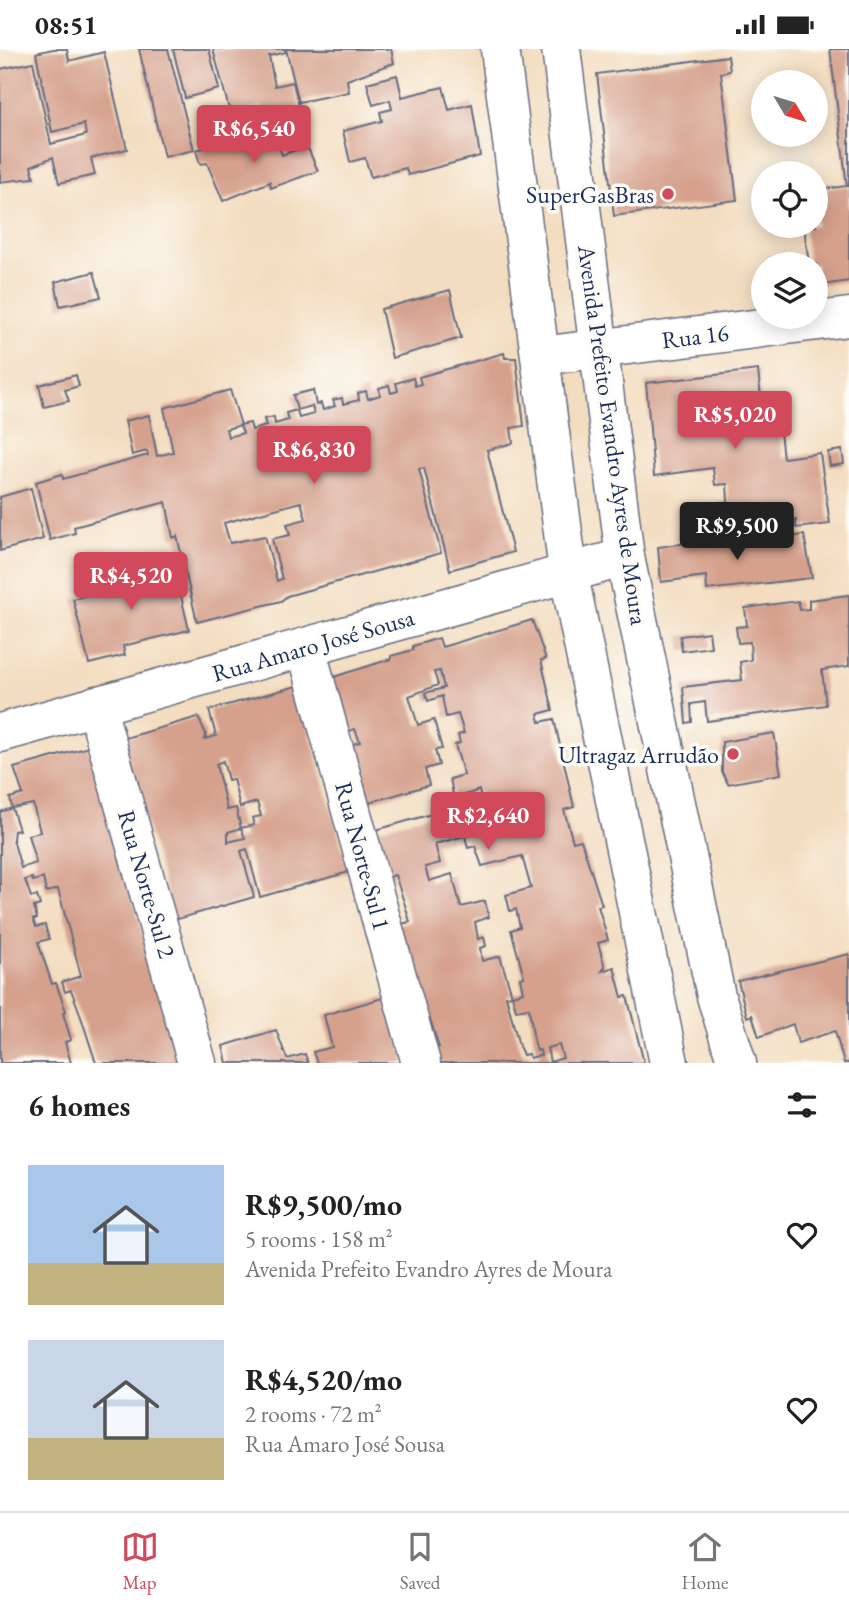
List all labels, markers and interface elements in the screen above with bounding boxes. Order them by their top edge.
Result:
text: 08:51 [35,8,97,42]
north arrow [751,70,828,147]
map controls [751,70,828,329]
pin: R$6,540 [189,106,319,165]
text: R$6,540 [213,113,295,143]
button: locate [751,161,828,238]
place label: SuperGasBras [526,179,654,210]
marker: SuperGasBras [660,186,676,202]
street label: Avenida Prefeito Evandro Ayres de Moura [571,242,655,627]
button: layers [751,252,828,329]
street label: Rua 16 [660,317,730,355]
pin: R$5,020 [670,391,800,451]
text: R$5,020 [694,399,776,429]
pin: R$6,830 [249,427,379,486]
text: R$6,830 [273,434,355,464]
pin: R$9,500 [672,503,802,562]
text: R$9,500 [696,510,778,540]
pin: R$4,520 [66,553,196,612]
text: R$4,520 [90,560,172,590]
street label: Rua Amaro José Sousa [208,601,418,689]
place label: Ultragaz Arrudão [558,739,719,770]
marker: Ultragaz Arrudão [725,746,741,762]
street label: Rua Norte-Sul 1 [328,778,398,934]
pin: R$2,640 [423,793,553,852]
text: R$2,640 [447,800,529,830]
street label: Rua Norte-Sul 2 [111,806,183,962]
text: 6 homes [28,1086,130,1125]
icon: filters [783,1086,821,1124]
text: R$9,500/mo [245,1185,402,1224]
icon: home [84,1193,168,1277]
icon: heart [783,1216,821,1254]
text: 5 rooms · 158 m² [245,1224,393,1254]
text: Avenida Prefeito Evandro Ayres de Moura [245,1254,612,1284]
text: R$4,520/mo [245,1360,402,1399]
icon: home [84,1368,168,1452]
icon: heart [783,1391,821,1429]
text: 2 rooms · 72 m² [245,1399,382,1429]
text: Rua Amaro José Sousa [245,1429,445,1459]
tab: Map [121,1528,159,1595]
tab: Saved [400,1528,440,1595]
tab: Home [681,1528,728,1595]

